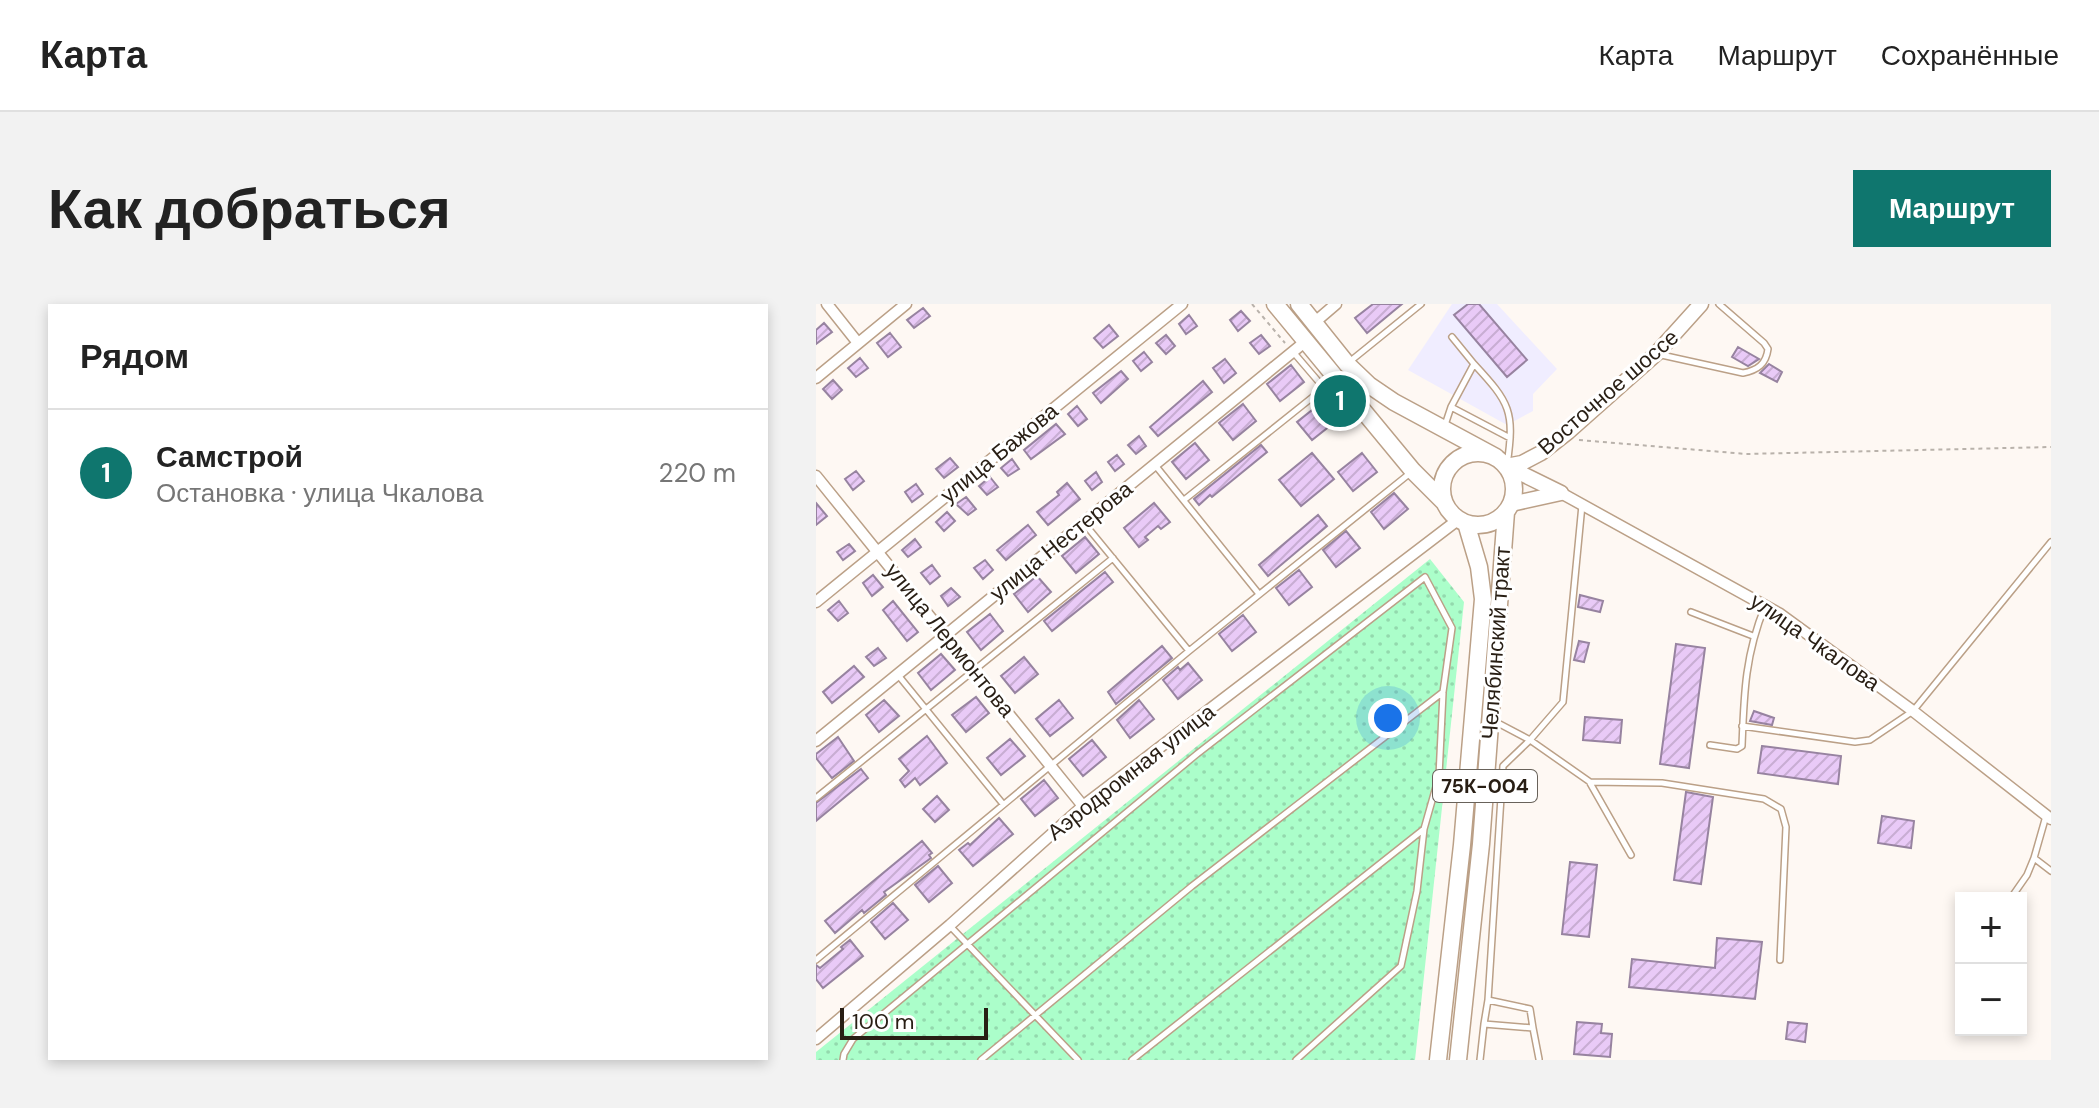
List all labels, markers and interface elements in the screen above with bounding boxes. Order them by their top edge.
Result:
text: Карта [40,30,147,80]
text: Карта [1598,37,1673,74]
text: Маршрут [1717,37,1837,74]
text: Сохранённые [1881,37,2059,74]
button: Маршрут [1853,170,2051,247]
text: Как добраться [48,172,451,245]
street label: Восточное шоссе [1531,323,1685,461]
text: Рядом [80,334,189,379]
pin: 1 [1314,371,1366,431]
street label: улица Бажова [934,396,1065,509]
text: Самстрой [156,437,303,476]
text: 1 [101,456,111,490]
text: 220 m [658,456,736,490]
street label: улица Нестерова [984,474,1139,608]
text: Остановка · улица Чкалова [156,476,483,510]
street label: Челябинский тракт [1475,545,1517,741]
street label: улица Лермонтова [879,557,1022,724]
street label: улица Чкалова [1744,586,1886,698]
street label: Аэродромная улица [1041,697,1221,847]
your location [1368,698,1408,738]
road number: 75К-004 [1433,770,1537,802]
map controls [1955,892,2027,1036]
button: + [1955,892,2027,964]
button: − [1955,964,2027,1036]
scale bar [840,1004,988,1040]
text: 100 m [852,1007,914,1036]

